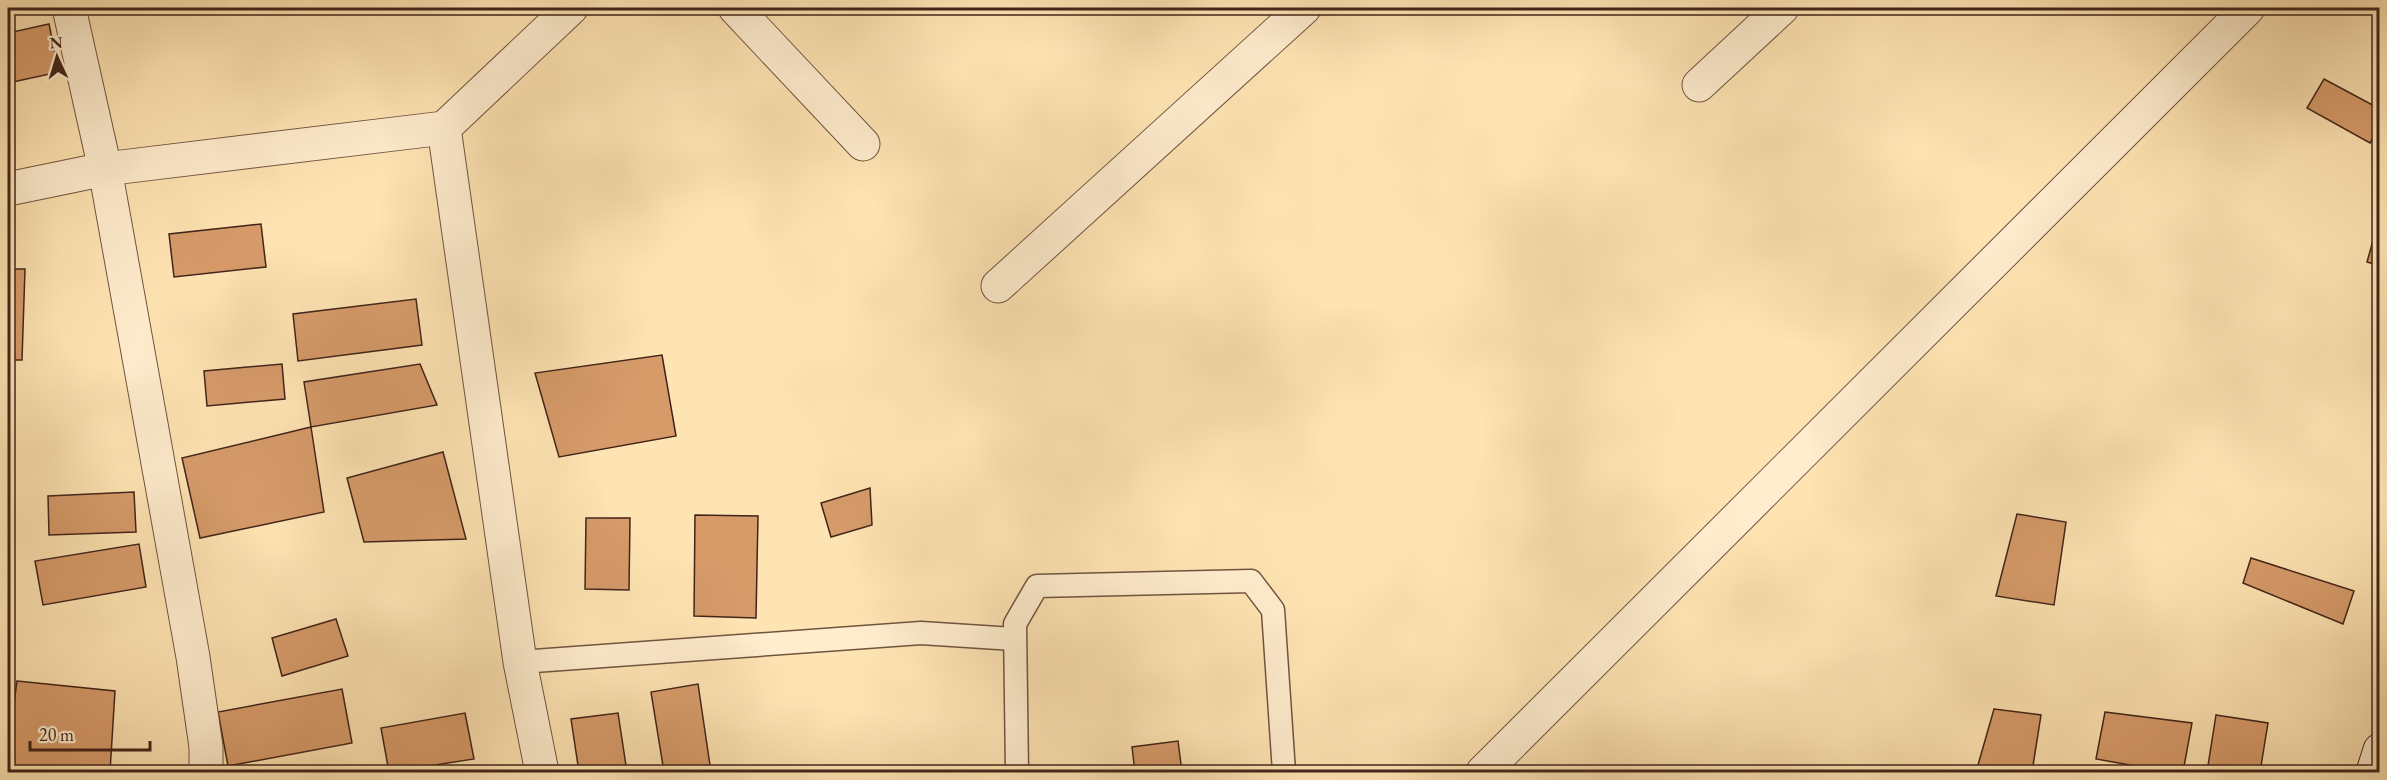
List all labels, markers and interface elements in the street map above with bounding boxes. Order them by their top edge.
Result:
north arrow [27,27,87,87]
text: N [49,32,63,53]
scale bar [30,714,150,752]
text: 20 m [39,723,74,746]

